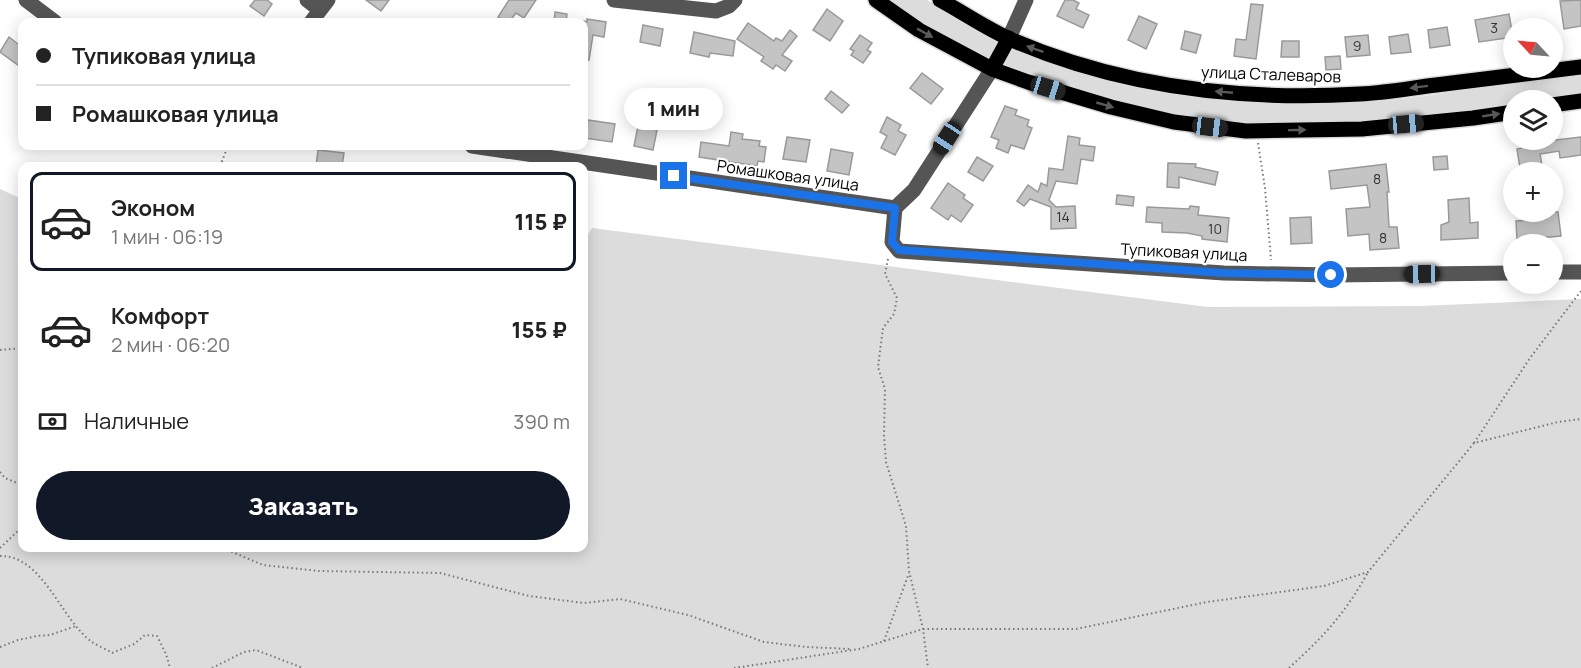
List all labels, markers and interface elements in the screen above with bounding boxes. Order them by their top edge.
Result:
house number: 3 [1490,18,1498,37]
north arrow [1503,18,1563,78]
map controls [1503,18,1563,294]
one-way arrow [917,28,934,38]
house number: 9 [1353,36,1361,55]
text: Тупиковая улица [72,41,256,71]
one-way arrow [1026,43,1044,53]
street label: улица Сталеваров [1201,61,1342,87]
car [1028,74,1068,102]
one-way arrow [1409,82,1428,92]
one-way arrow [1215,87,1234,97]
callout: 1 мин [624,89,724,131]
button: layers [1503,90,1563,150]
text: 1 мин [647,95,700,122]
text: Ромашковая улица [72,99,279,129]
one-way arrow [1096,101,1114,110]
one-way arrow [1482,111,1501,120]
car [1387,113,1425,135]
car [1191,116,1229,138]
car [930,118,964,158]
one-way arrow [1288,125,1307,135]
street label: Ромашковая улица [716,154,860,196]
route end [660,162,687,189]
button: + [1503,162,1563,222]
house number: 8 [1373,169,1381,188]
text: Эконом [111,193,195,223]
icon: car [39,195,93,249]
text: 115 ₽ [514,207,567,237]
house number: 14 [1056,207,1070,226]
house number: 10 [1208,219,1222,238]
text: 1 мин · 06:19 [111,223,223,250]
house number: 8 [1379,228,1387,247]
button: − [1503,234,1563,294]
street label: Тупиковая улица [1120,238,1248,266]
route start [1317,261,1344,288]
car [1404,265,1440,283]
text: Комфорт [111,301,209,331]
icon: car [39,303,93,357]
text: 155 ₽ [512,315,567,345]
text: 2 мин · 06:20 [111,331,230,358]
icon: cash [36,405,69,438]
text: Наличные [84,406,189,436]
text: 390 m [513,408,570,435]
button: Заказать [36,471,570,540]

